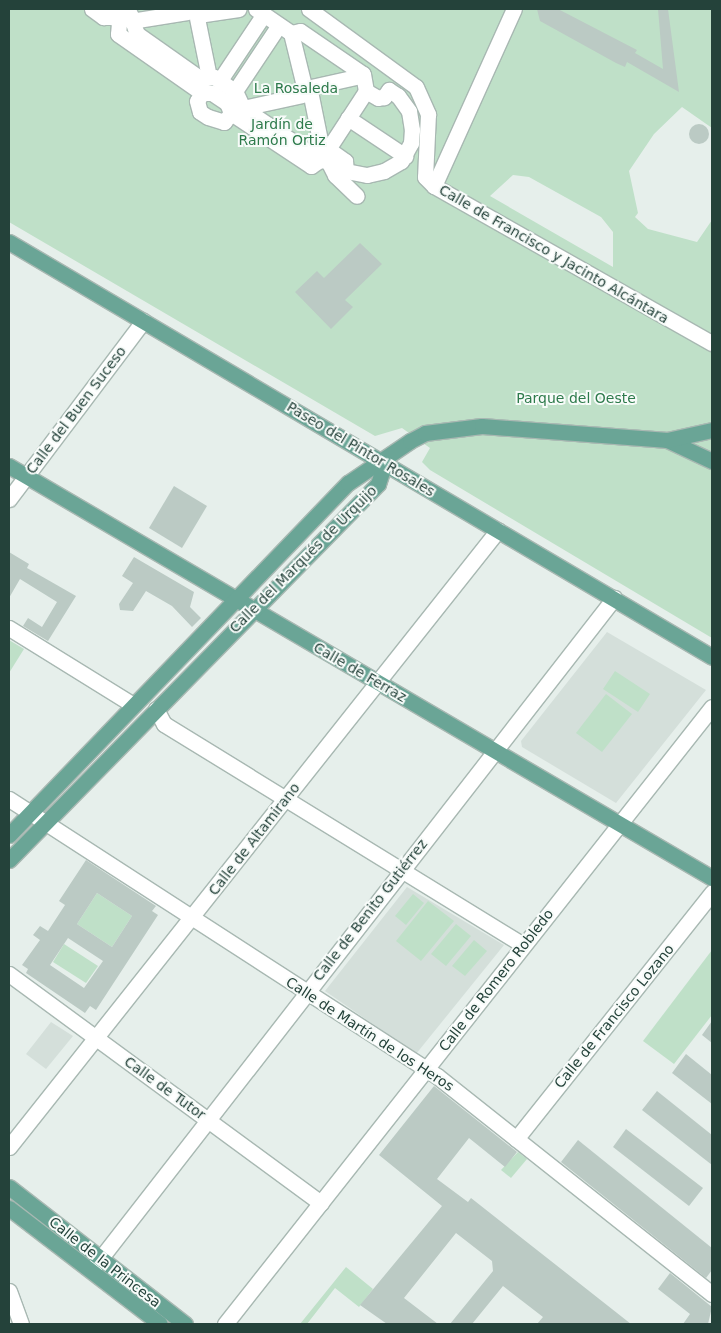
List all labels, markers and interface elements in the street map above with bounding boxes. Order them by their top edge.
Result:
park label: La Rosaleda [254,80,338,96]
park label: Jardín de Ramón Ortiz [238,116,326,148]
street label: Calle de Francisco y Jacinto Alcántara [436,181,672,327]
street label: Calle del Buen Suceso [23,343,129,477]
park label: Parque del Oeste [516,390,636,406]
street label: Paseo del Pintor Rosales [284,398,438,500]
street label: Calle del Marqués de Urquijo [226,482,380,636]
street label: Calle de Ferraz [311,639,409,705]
street label: Calle de Altamirano [205,779,303,899]
street label: Calle de Benito Gutiérrez [309,836,431,984]
street label: Calle de Romero Robledo [435,905,557,1055]
street label: Calle de Francisco Lozano [551,941,677,1091]
street label: Calle de Martín de los Heros [283,973,457,1095]
street label: Calle de Tutor [121,1053,209,1123]
street label: Calle de la Princesa [46,1213,164,1311]

